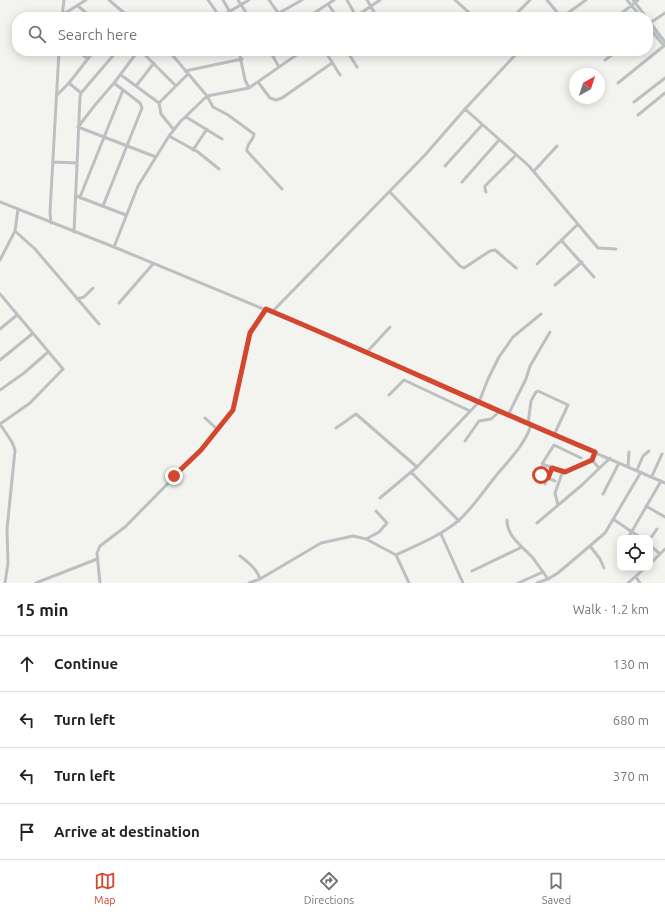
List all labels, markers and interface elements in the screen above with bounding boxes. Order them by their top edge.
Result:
search box [12,12,653,56]
icon: search [26,23,48,45]
text: Search here [58,26,137,43]
north arrow [569,68,605,104]
route start [532,466,550,484]
route end [165,467,183,485]
map controls [617,535,653,571]
button: locate [617,535,653,571]
text: 15 min [16,600,69,619]
text: Walk · 1.2 km [573,602,649,616]
icon: ahead [16,653,38,675]
text: Continue [54,655,118,672]
text: 130 m [613,657,649,671]
icon: left [16,709,38,731]
text: Turn left [54,711,115,728]
text: 680 m [613,713,649,727]
icon: left [16,765,38,787]
text: Turn left [54,767,115,784]
text: 370 m [613,769,649,783]
icon: arrive [16,821,38,843]
text: Arrive at destination [54,823,200,840]
tab: Map [94,870,116,906]
tab: Directions [304,870,354,906]
tab: Saved [542,870,571,906]

